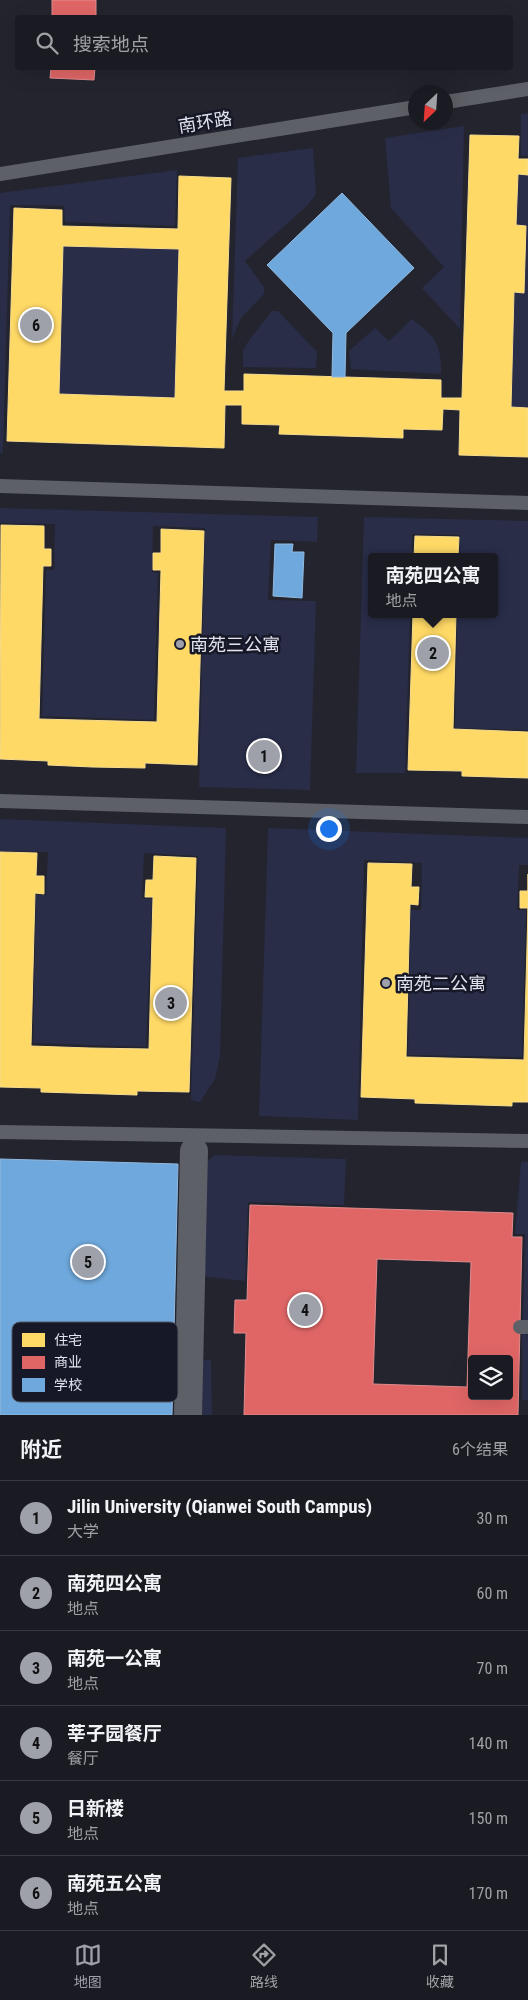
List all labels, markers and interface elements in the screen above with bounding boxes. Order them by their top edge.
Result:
search box [15,15,513,70]
icon: search [33,29,61,57]
text: 搜索地点 [73,33,149,56]
north arrow [408,85,453,130]
street label: 南环路 [177,107,233,137]
pin: 6 [20,306,52,344]
popup [368,553,498,618]
text: 南苑四公寓 [385,564,481,587]
text: 地点 [385,591,418,610]
place label: 南苑三公寓 [190,634,280,655]
pin: 2 [417,634,449,672]
marker: 南苑三公寓 [174,638,186,650]
pin: 1 [248,737,280,775]
your location [316,816,342,842]
place label: 南苑二公寓 [396,973,486,994]
marker: 南苑二公寓 [380,977,392,989]
pin: 3 [155,984,187,1022]
pin: 5 [72,1243,104,1281]
pin: 4 [289,1291,321,1329]
legend [12,1322,178,1402]
text: 住宅 [54,1332,82,1348]
text: 商业 [54,1354,82,1370]
map controls [468,1355,513,1400]
button: layers [468,1355,513,1400]
text: 学校 [54,1377,82,1393]
text: 附近 [20,1438,62,1462]
text: 6个结果 [452,1440,508,1459]
text: Jilin University (Qianwei South Campus) [67,1495,372,1518]
text: 1 [32,1509,40,1528]
text: 30 m [476,1509,508,1528]
text: 大学 [67,1522,99,1541]
text: 南苑四公寓 [67,1572,162,1595]
text: 2 [32,1584,40,1603]
text: 60 m [476,1584,508,1603]
text: 地点 [67,1599,99,1618]
text: 南苑一公寓 [67,1647,162,1670]
text: 3 [32,1659,40,1678]
text: 70 m [476,1659,508,1678]
text: 地点 [67,1674,99,1693]
text: 莘子园餐厅 [67,1722,162,1745]
text: 4 [32,1734,40,1753]
text: 140 m [469,1734,508,1753]
text: 餐厅 [67,1749,99,1768]
text: 日新楼 [67,1797,124,1820]
text: 5 [32,1809,40,1828]
text: 150 m [469,1809,508,1828]
text: 地点 [67,1824,99,1843]
text: 南苑五公寓 [67,1872,162,1895]
text: 6 [32,1884,40,1903]
text: 170 m [469,1884,508,1903]
text: 地点 [67,1899,99,1918]
tab: 地图 [74,1941,102,1991]
tab: 路线 [250,1941,278,1991]
tab: 收藏 [426,1941,454,1991]

